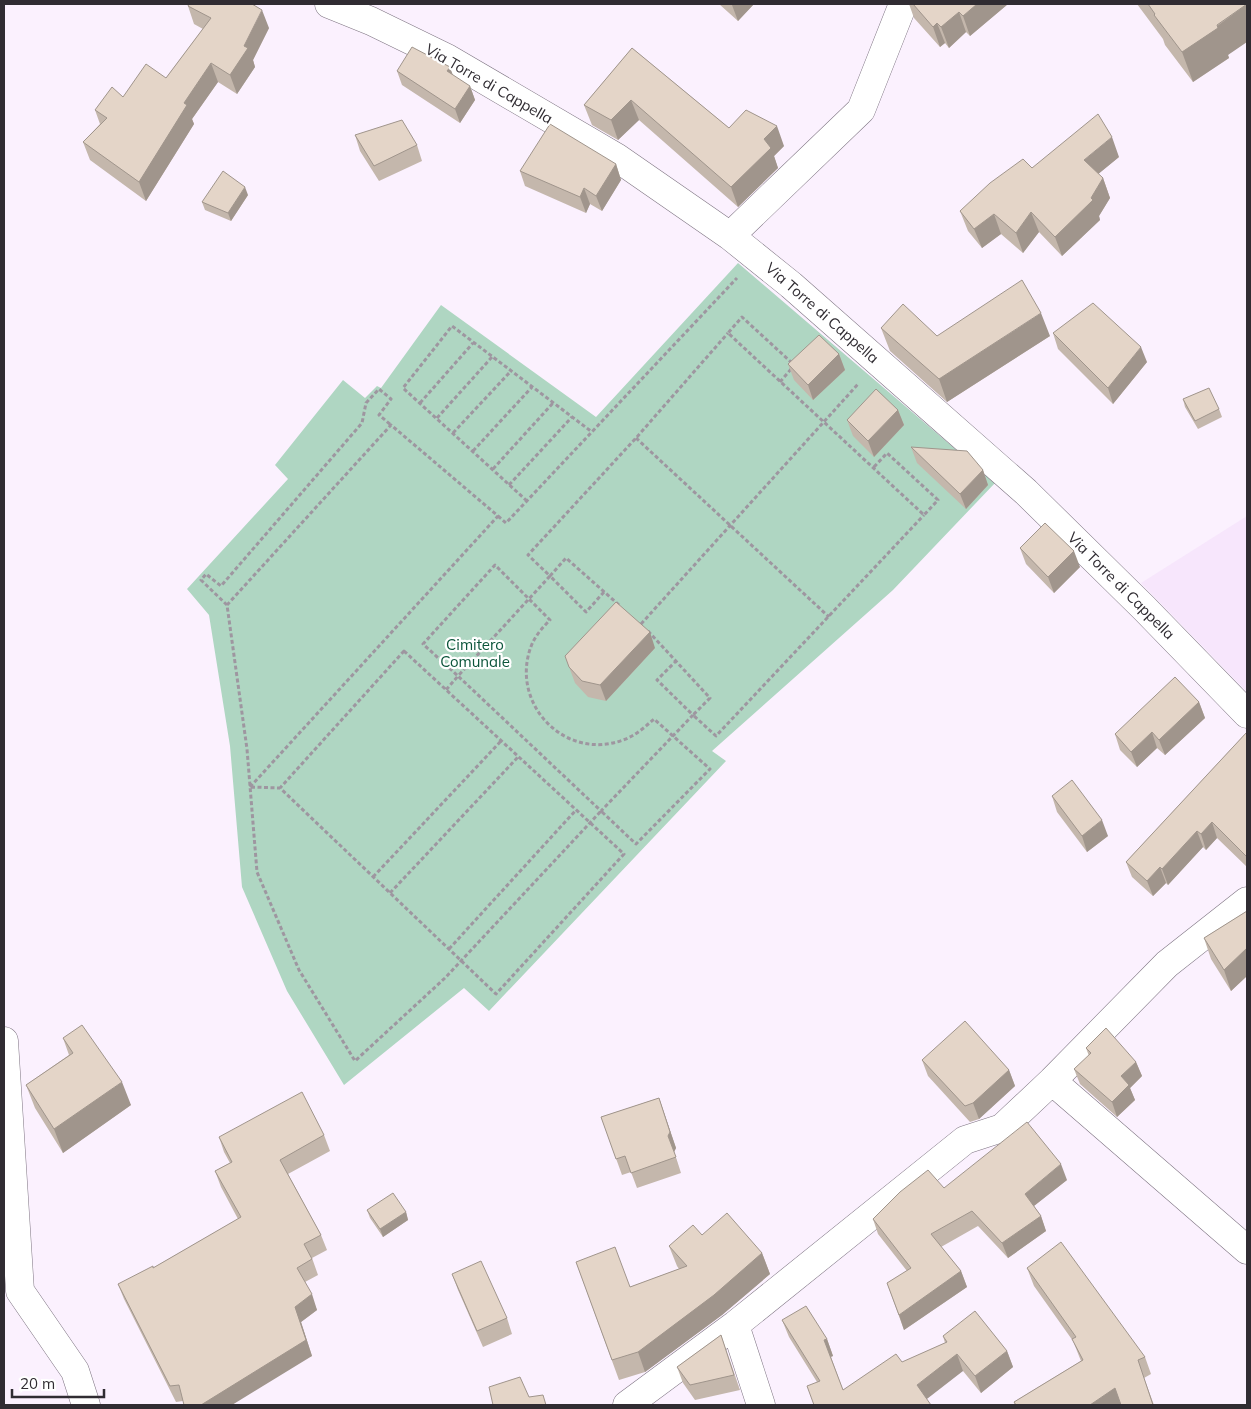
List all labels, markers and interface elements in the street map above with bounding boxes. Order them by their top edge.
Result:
street label: Via Torre di Cappella [422,39,556,128]
street label: Via Torre di Cappella [762,258,883,367]
street label: Via Torre di Cappella [1064,528,1179,643]
park label: Cimitero Comunale [440,635,510,671]
scale bar [12,1366,105,1398]
text: 20 m [20,1374,55,1393]

